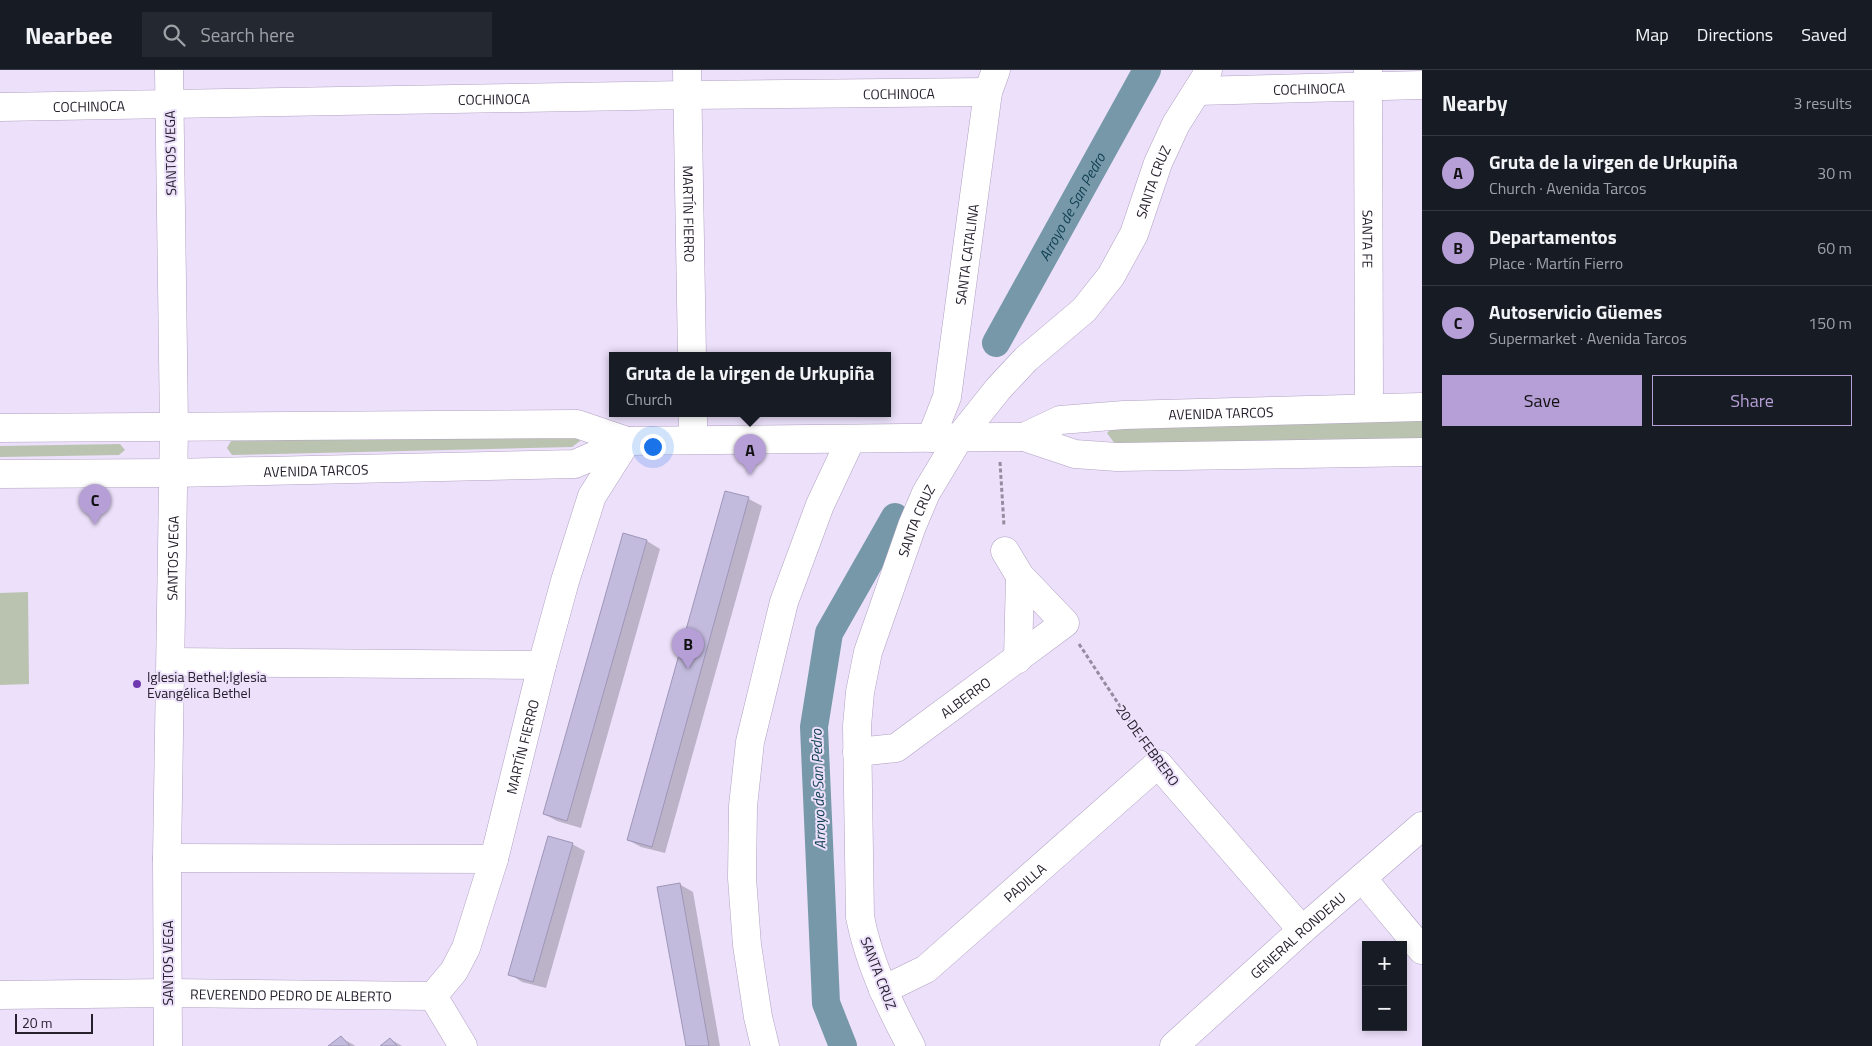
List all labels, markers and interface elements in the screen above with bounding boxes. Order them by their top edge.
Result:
search box [142,12,492,57]
text: Nearbee [25,17,112,53]
text: Search here [200,20,295,49]
icon: search [160,21,188,49]
text: Map [1635,21,1669,48]
text: Directions [1697,21,1773,48]
text: Saved [1801,21,1847,48]
street label: COCHINOCA [1273,77,1346,99]
street label: COCHINOCA [863,82,936,104]
street label: COCHINOCA [458,87,531,109]
text: Nearby [1442,87,1507,119]
text: 3 results [1793,91,1852,115]
street label: COCHINOCA [53,94,126,117]
street label: SANTOS VEGA [159,110,181,196]
street label: SANTA CRUZ [1130,142,1175,221]
text: Gruta de la virgen de Urkupiña [1489,147,1738,176]
water label: Arroyo de San Pedro [1032,148,1111,265]
text: A [1453,161,1463,185]
text: 30 m [1817,161,1852,185]
street label: MARTÍN FIERRO [678,165,701,263]
text: Church · Avenida Tarcos [1489,176,1646,200]
street label: SANTA CATALINA [949,202,983,306]
street label: SANTA FE [1358,210,1379,269]
text: Departamentos [1489,222,1617,251]
text: B [1453,236,1463,260]
text: 60 m [1817,236,1852,260]
text: Place · Martín Fierro [1489,251,1623,275]
text: Autoservicio Güemes [1489,297,1662,326]
text: C [1454,311,1462,335]
text: 150 m [1808,311,1852,335]
text: Supermarket · Avenida Tarcos [1489,326,1687,350]
popup [609,352,891,417]
text: Gruta de la virgen de Urkupiña [626,358,874,387]
button: Save [1442,375,1642,426]
button: Share [1652,375,1852,426]
text: Church [626,387,672,411]
street label: AVENIDA TARCOS [1168,400,1274,424]
your location [640,434,666,460]
pin: A [734,434,766,475]
street label: AVENIDA TARCOS [263,458,369,481]
street label: SANTA CRUZ [892,480,939,559]
pin: C [79,484,111,525]
street label: SANTOS VEGA [161,515,183,601]
pin: B [672,628,704,669]
place label: Iglesia Bethel;Iglesia Evangélica Bethel [147,666,267,703]
street label: ALBERRO [935,671,995,723]
marker: Iglesia Bethel;Iglesia Evangélica Bethel [131,678,143,690]
street label: MARTÍN FIERRO [500,697,544,796]
street label: 20 DE FEBRERO [1111,700,1185,790]
water label: Arroyo de San Pedro [804,728,832,849]
street label: PADILLA [998,857,1051,907]
street label: GENERAL RONDEAU [1245,887,1350,983]
street label: SANTOS VEGA [157,920,178,1006]
street label: SANTA CRUZ [856,934,902,1012]
map controls [1362,941,1407,1031]
button: + [1362,941,1407,986]
street label: REVERENDO PEDRO DE ALBERTO [190,983,392,1006]
button: − [1362,986,1407,1031]
scale bar [15,1011,92,1034]
text: 20 m [22,1012,52,1033]

